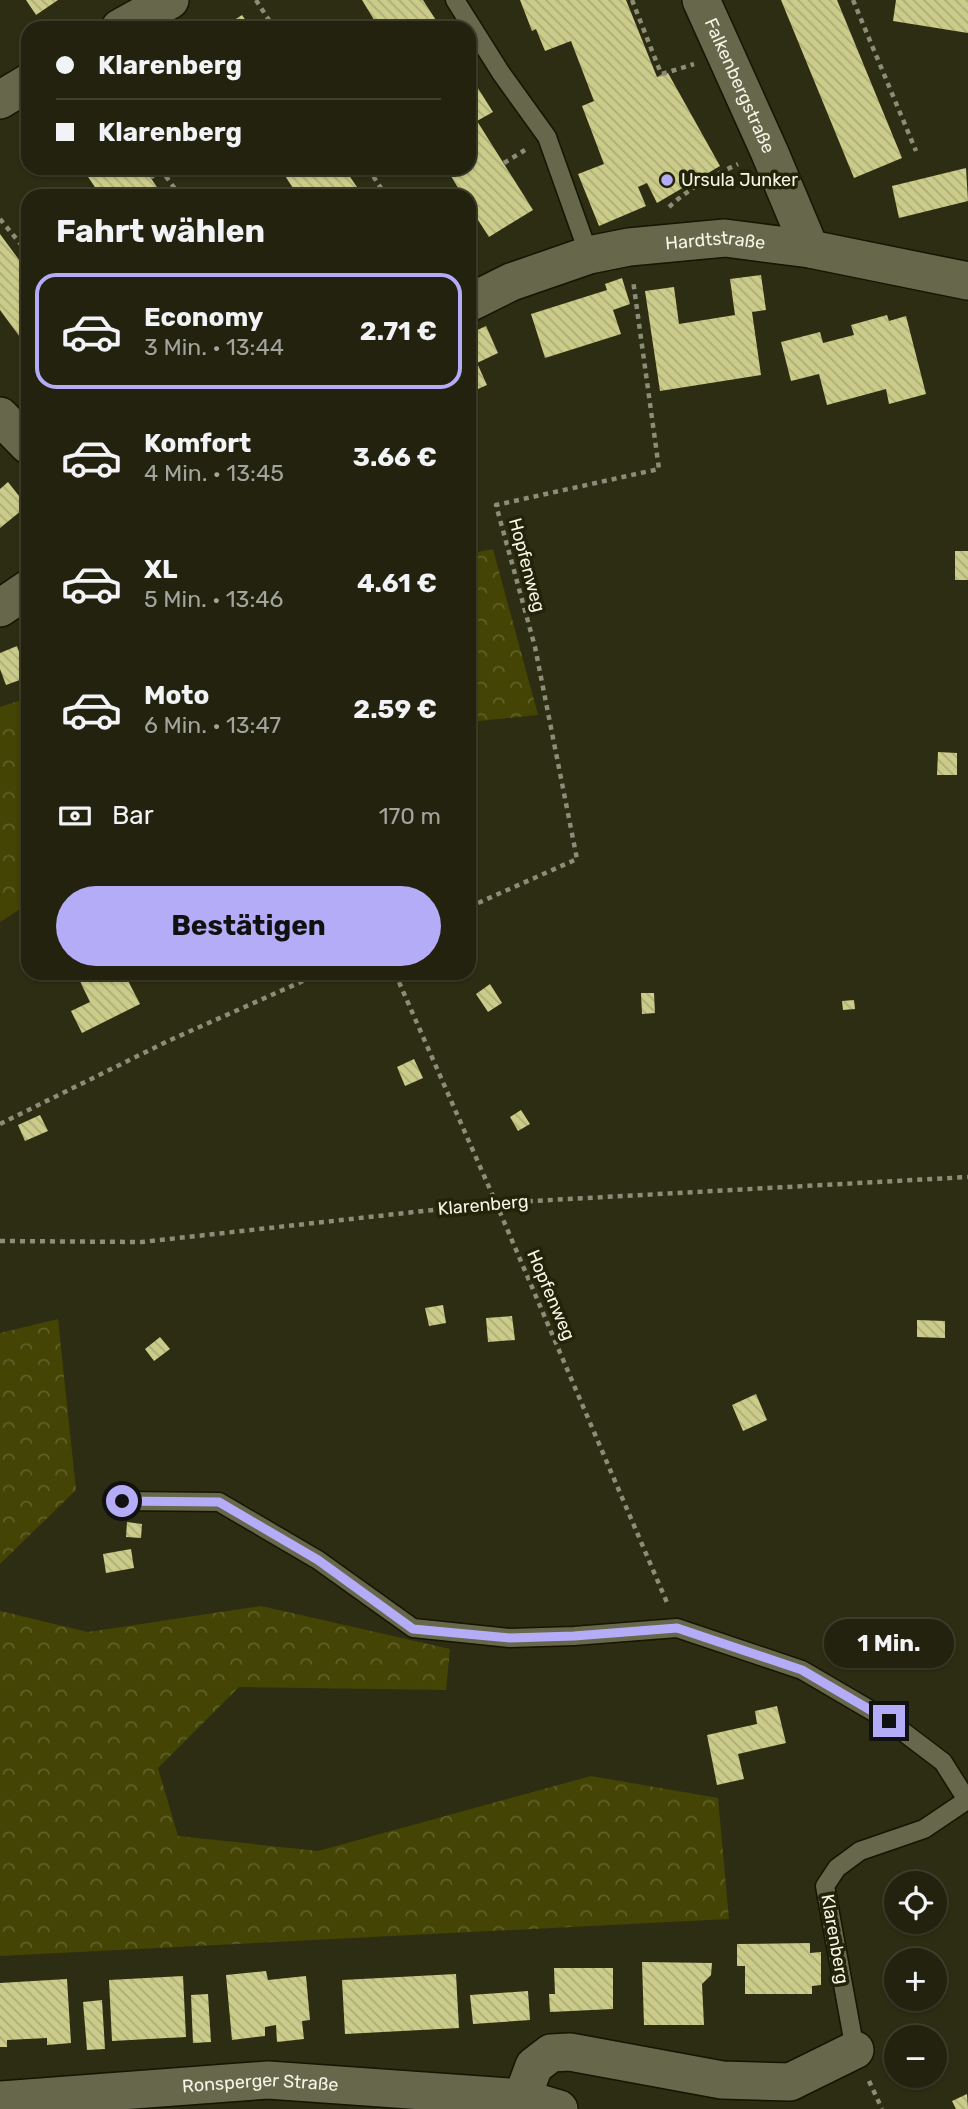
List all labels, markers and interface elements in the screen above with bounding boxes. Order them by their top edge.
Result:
street label: Falkenbergstraße [700,15,780,157]
text: Klarenberg [98,50,242,81]
text: Klarenberg [98,117,242,148]
place label: Ursula Junker [681,169,798,191]
marker: Ursula Junker [659,172,675,188]
text: Fahrt wählen [56,212,265,250]
street label: Hardtstraße [664,227,767,255]
icon: car [60,300,123,363]
text: Economy [144,302,263,333]
text: 2.71 € [360,316,437,347]
text: 3 Min. · 13:44 [144,333,284,361]
icon: car [60,426,123,489]
text: Komfort [144,428,251,459]
text: 3.66 € [353,442,437,473]
text: 4 Min. · 13:45 [144,459,284,487]
street label: Hopfenweg [504,516,550,614]
icon: car [60,552,123,615]
text: XL [144,554,177,585]
text: 4.61 € [357,568,437,599]
text: 5 Min. · 13:46 [144,585,283,613]
icon: car [60,678,123,741]
text: Moto [144,680,209,711]
text: 2.59 € [353,694,437,725]
text: 6 Min. · 13:47 [144,711,281,739]
icon: cash [56,797,94,835]
text: Bar [112,800,154,831]
text: 170 m [379,802,441,830]
button: Bestätigen [56,886,441,966]
street label: Klarenberg [437,1190,529,1220]
street label: Hopfenweg [522,1246,580,1344]
route start [106,1485,138,1517]
callout: 1 Min. [824,1620,954,1668]
text: 1 Min. [857,1629,921,1657]
route end [873,1705,905,1737]
map controls [884,1871,947,2088]
button: locate [884,1871,947,1934]
street label: Klarenberg [816,1892,854,1986]
button: + [884,1948,947,2011]
button: − [884,2025,947,2088]
street label: Ronsperger Straße [181,2069,339,2097]

